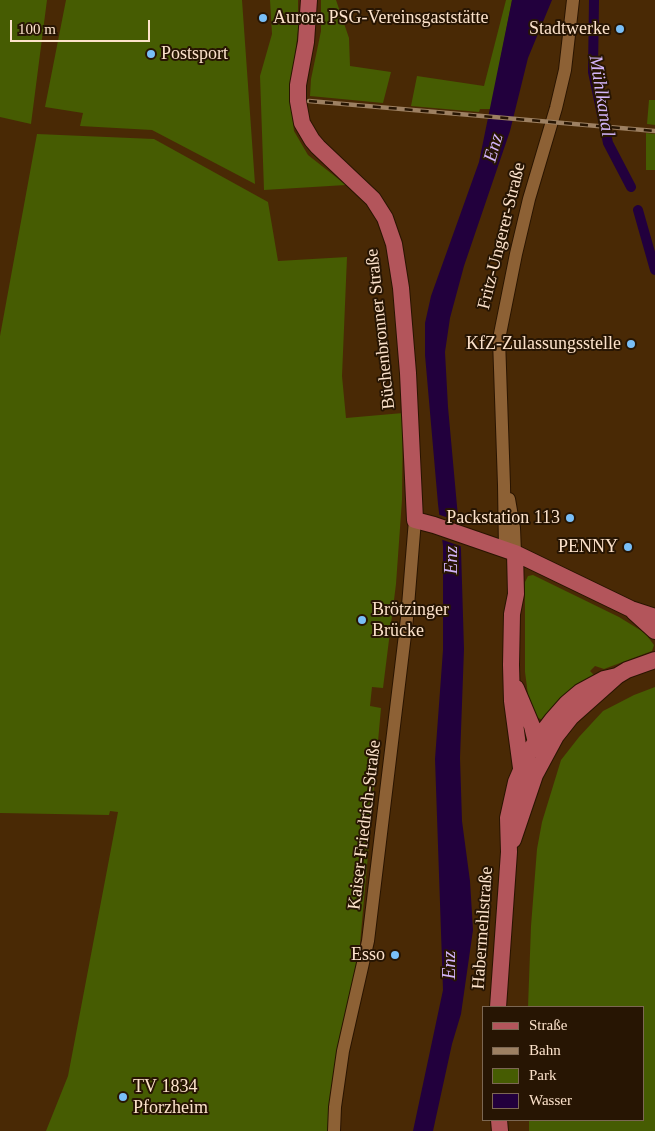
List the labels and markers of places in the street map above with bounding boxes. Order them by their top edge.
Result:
place label: Aurora PSG-Vereinsgaststätte [273,7,488,29]
marker: Aurora PSG-Vereinsgaststätte [257,12,269,24]
place label: Stadtwerke [529,18,610,40]
marker: Stadtwerke [614,23,626,35]
place label: Postsport [161,43,228,65]
marker: Postsport [145,48,157,60]
place label: KfZ-Zulassungsstelle [466,333,621,355]
marker: KfZ-Zulassungsstelle [625,338,637,350]
place label: Packstation 113 [446,507,560,529]
marker: Packstation 113 [564,512,576,524]
place label: PENNY [558,536,618,558]
marker: PENNY [622,541,634,553]
place label: Brötzinger Brücke [372,599,449,642]
marker: Brötzinger Brücke [356,614,368,626]
place label: Esso [351,944,385,966]
marker: Esso [389,949,401,961]
place label: TV 1834 Pforzheim [133,1076,208,1118]
marker: TV 1834 Pforzheim [117,1091,129,1103]

